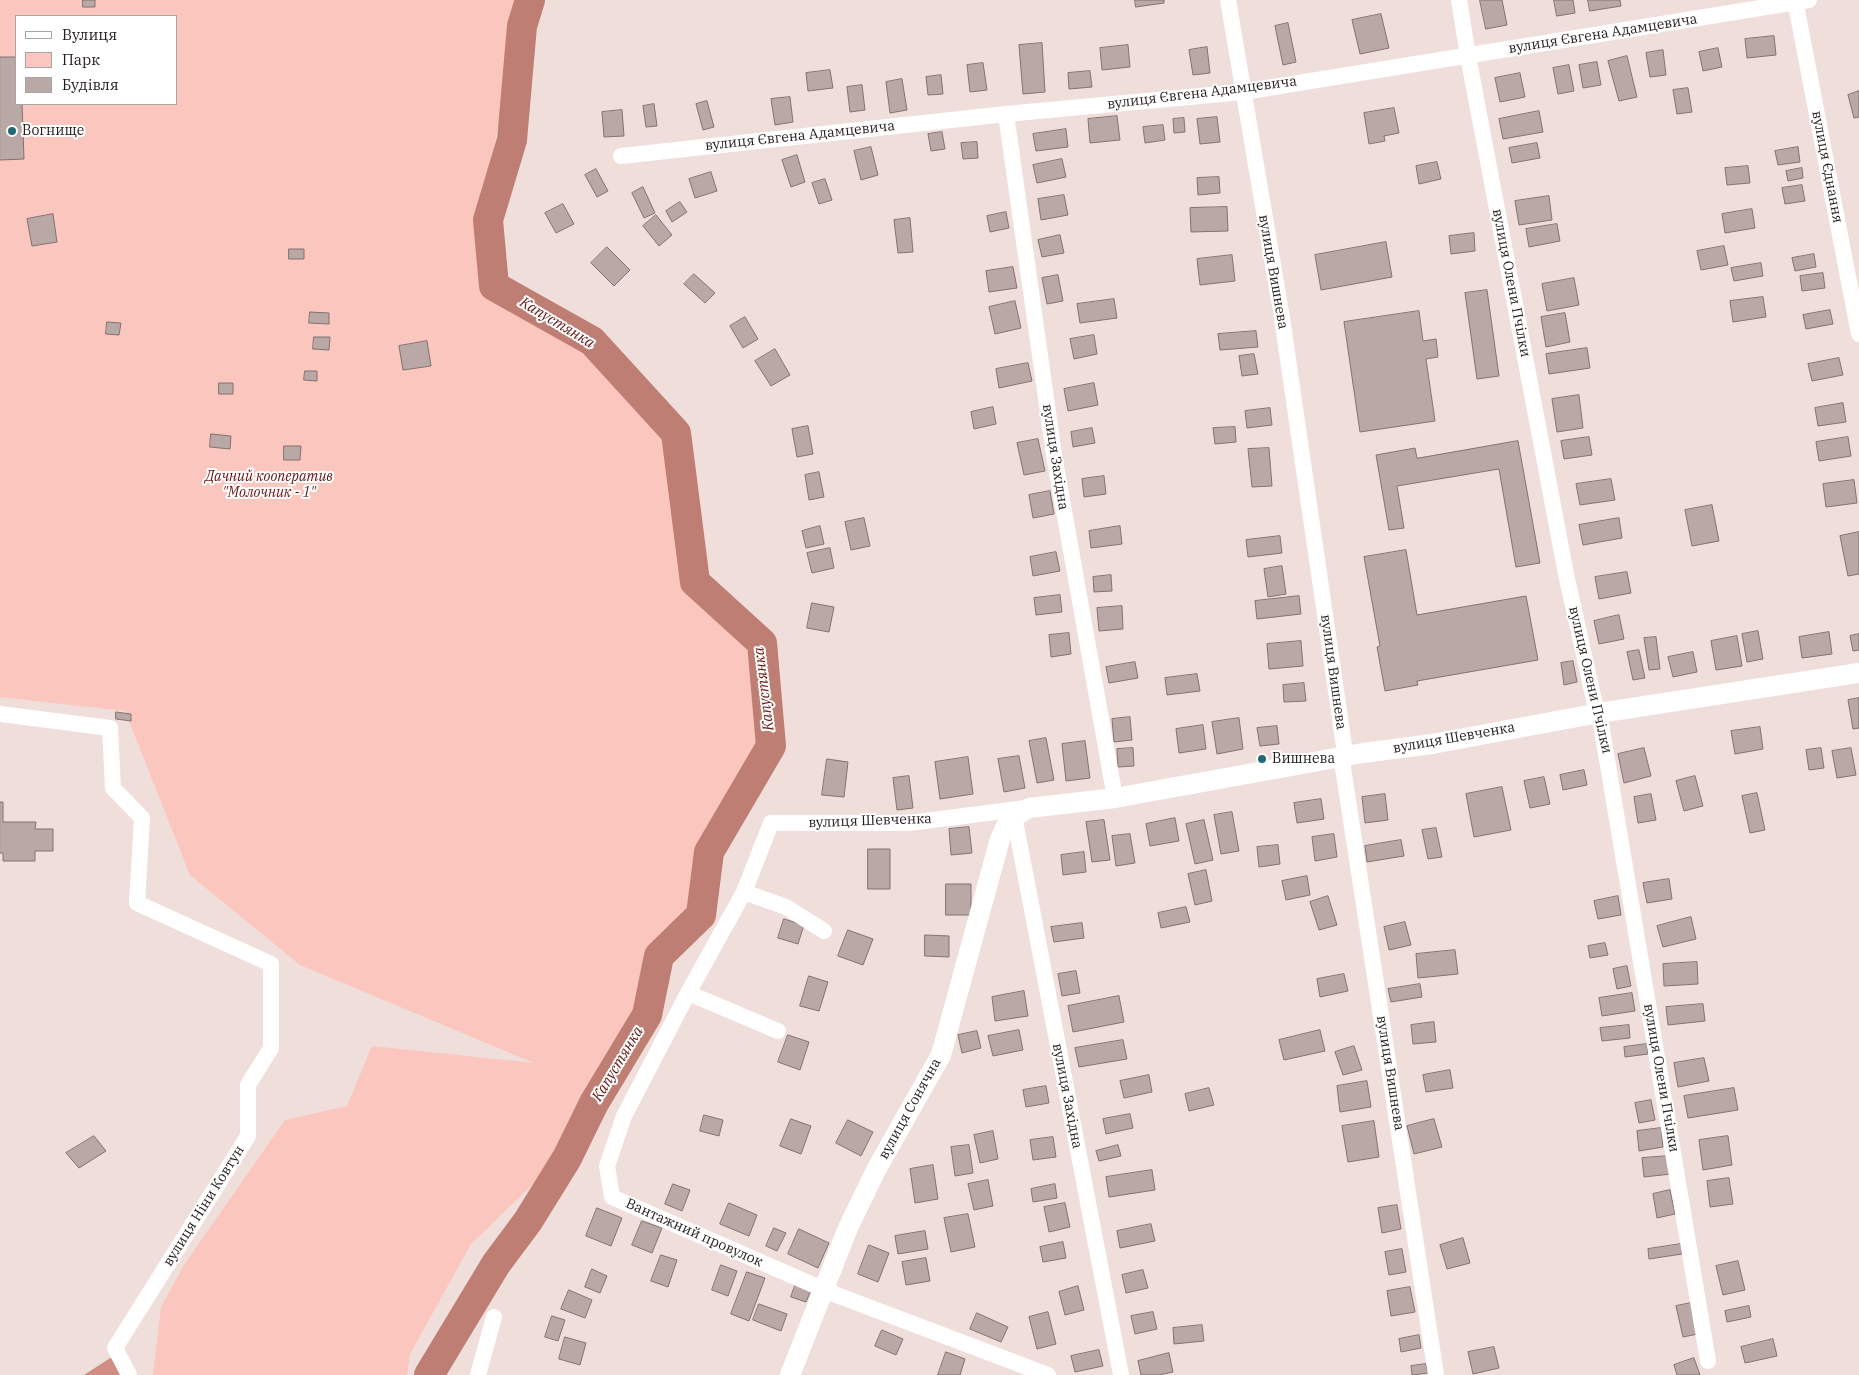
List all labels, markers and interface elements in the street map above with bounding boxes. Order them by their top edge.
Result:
street label: вулиця Євгена Адамцевича [1507,11,1699,57]
legend [15,15,178,105]
text: Вулиця [62,25,117,44]
text: Парк [62,50,100,69]
street label: вулиця Євгена Адамцевича [1106,73,1298,113]
text: Будівля [62,75,119,94]
street label: вулиця Єднання [1808,109,1846,225]
street label: вулиця Євгена Адамцевича [704,118,896,154]
place label: Вогнище [22,123,84,139]
marker: Вогнище [6,125,18,137]
street label: вулиця Олени Пчілки [1488,207,1534,359]
street label: вулиця Вишнева [1255,213,1291,331]
water label: Капустянка [516,294,598,352]
street label: вулиця Західна [1038,403,1072,511]
park label: Дачний кооператив "Молочник - 1" [205,469,333,502]
street label: вулиця Олени Пчілки [1565,605,1615,755]
street label: вулиця Вишнева [1317,613,1349,731]
water label: Капустянка [750,646,778,732]
street label: вулиця Шевченка [1392,719,1516,757]
place label: Вишнева [1272,751,1335,767]
marker: Вишнева [1256,753,1268,765]
street label: вулиця Шевченка [808,810,932,832]
street label: вулиця Олени Пчілки [1640,1002,1682,1154]
street label: вулиця Вишнева [1373,1014,1407,1132]
water label: Капустянка [589,1023,647,1105]
street label: вулиця Західна [1049,1042,1085,1150]
street label: вулиця Сонячна [875,1056,945,1162]
street label: вулиця Ніни Ковтун [160,1143,248,1269]
street label: Вантажний провулок [623,1195,765,1271]

